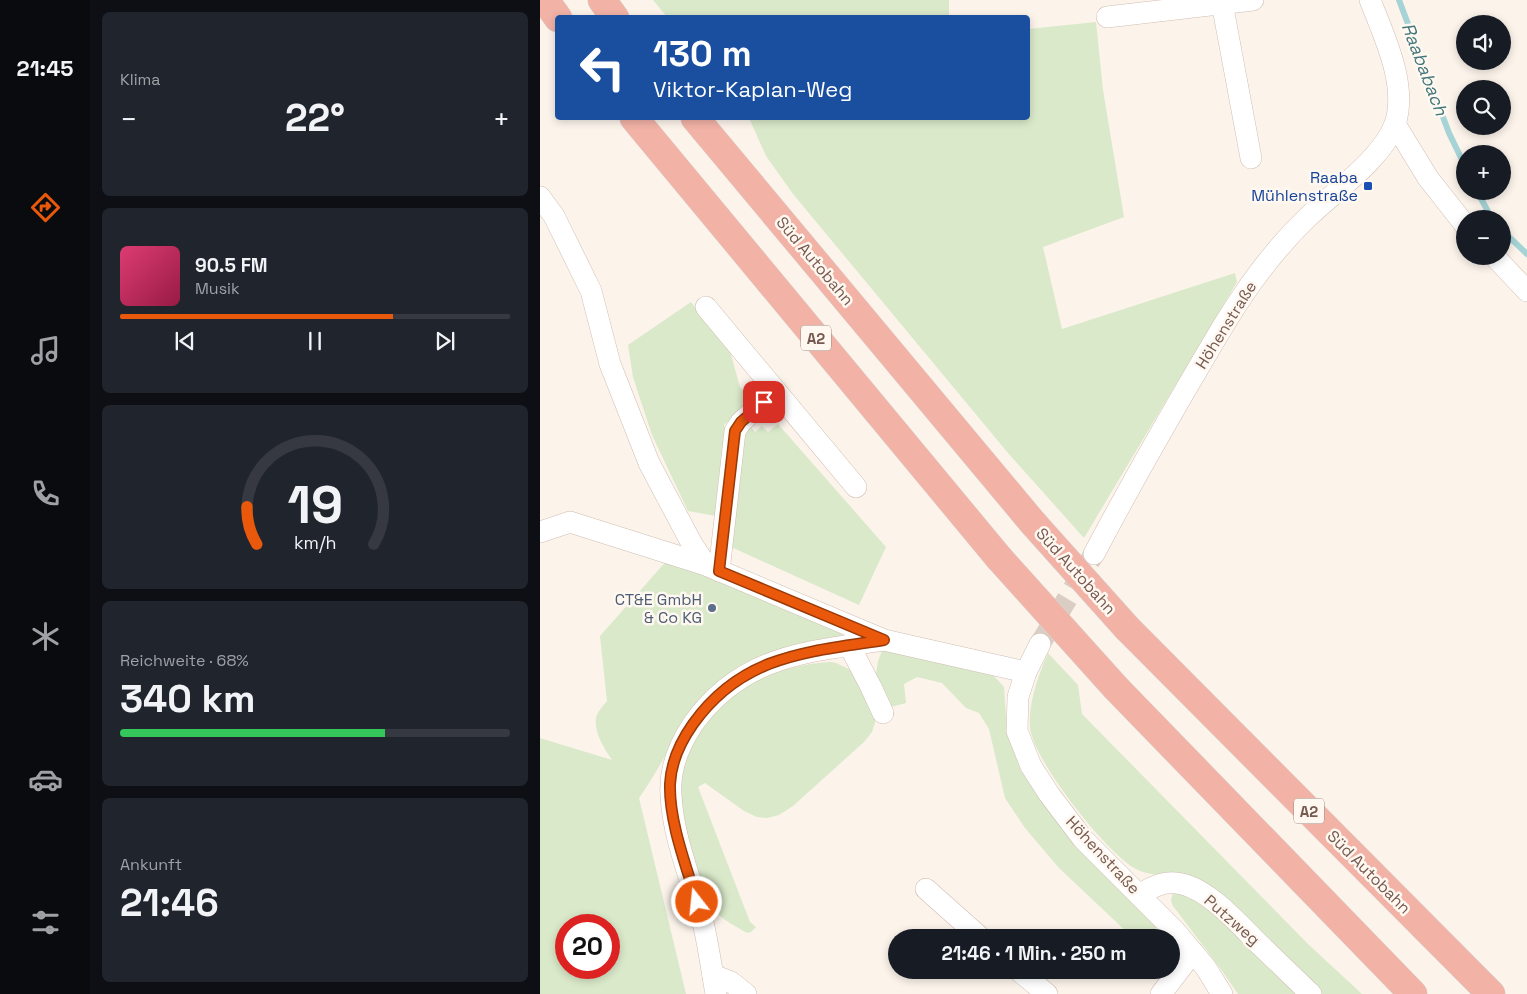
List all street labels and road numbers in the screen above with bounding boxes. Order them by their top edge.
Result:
street label: Süd Autobahn [772,212,858,310]
street label: Höhenstraße [1191,277,1261,373]
road number: A2 [801,326,831,350]
street label: Süd Autobahn [1031,523,1121,619]
road number: A2 [1294,798,1324,824]
street label: Höhenstraße [1061,811,1145,899]
street label: Süd Autobahn [1323,826,1415,918]
street label: Putzweg [1200,890,1264,950]

